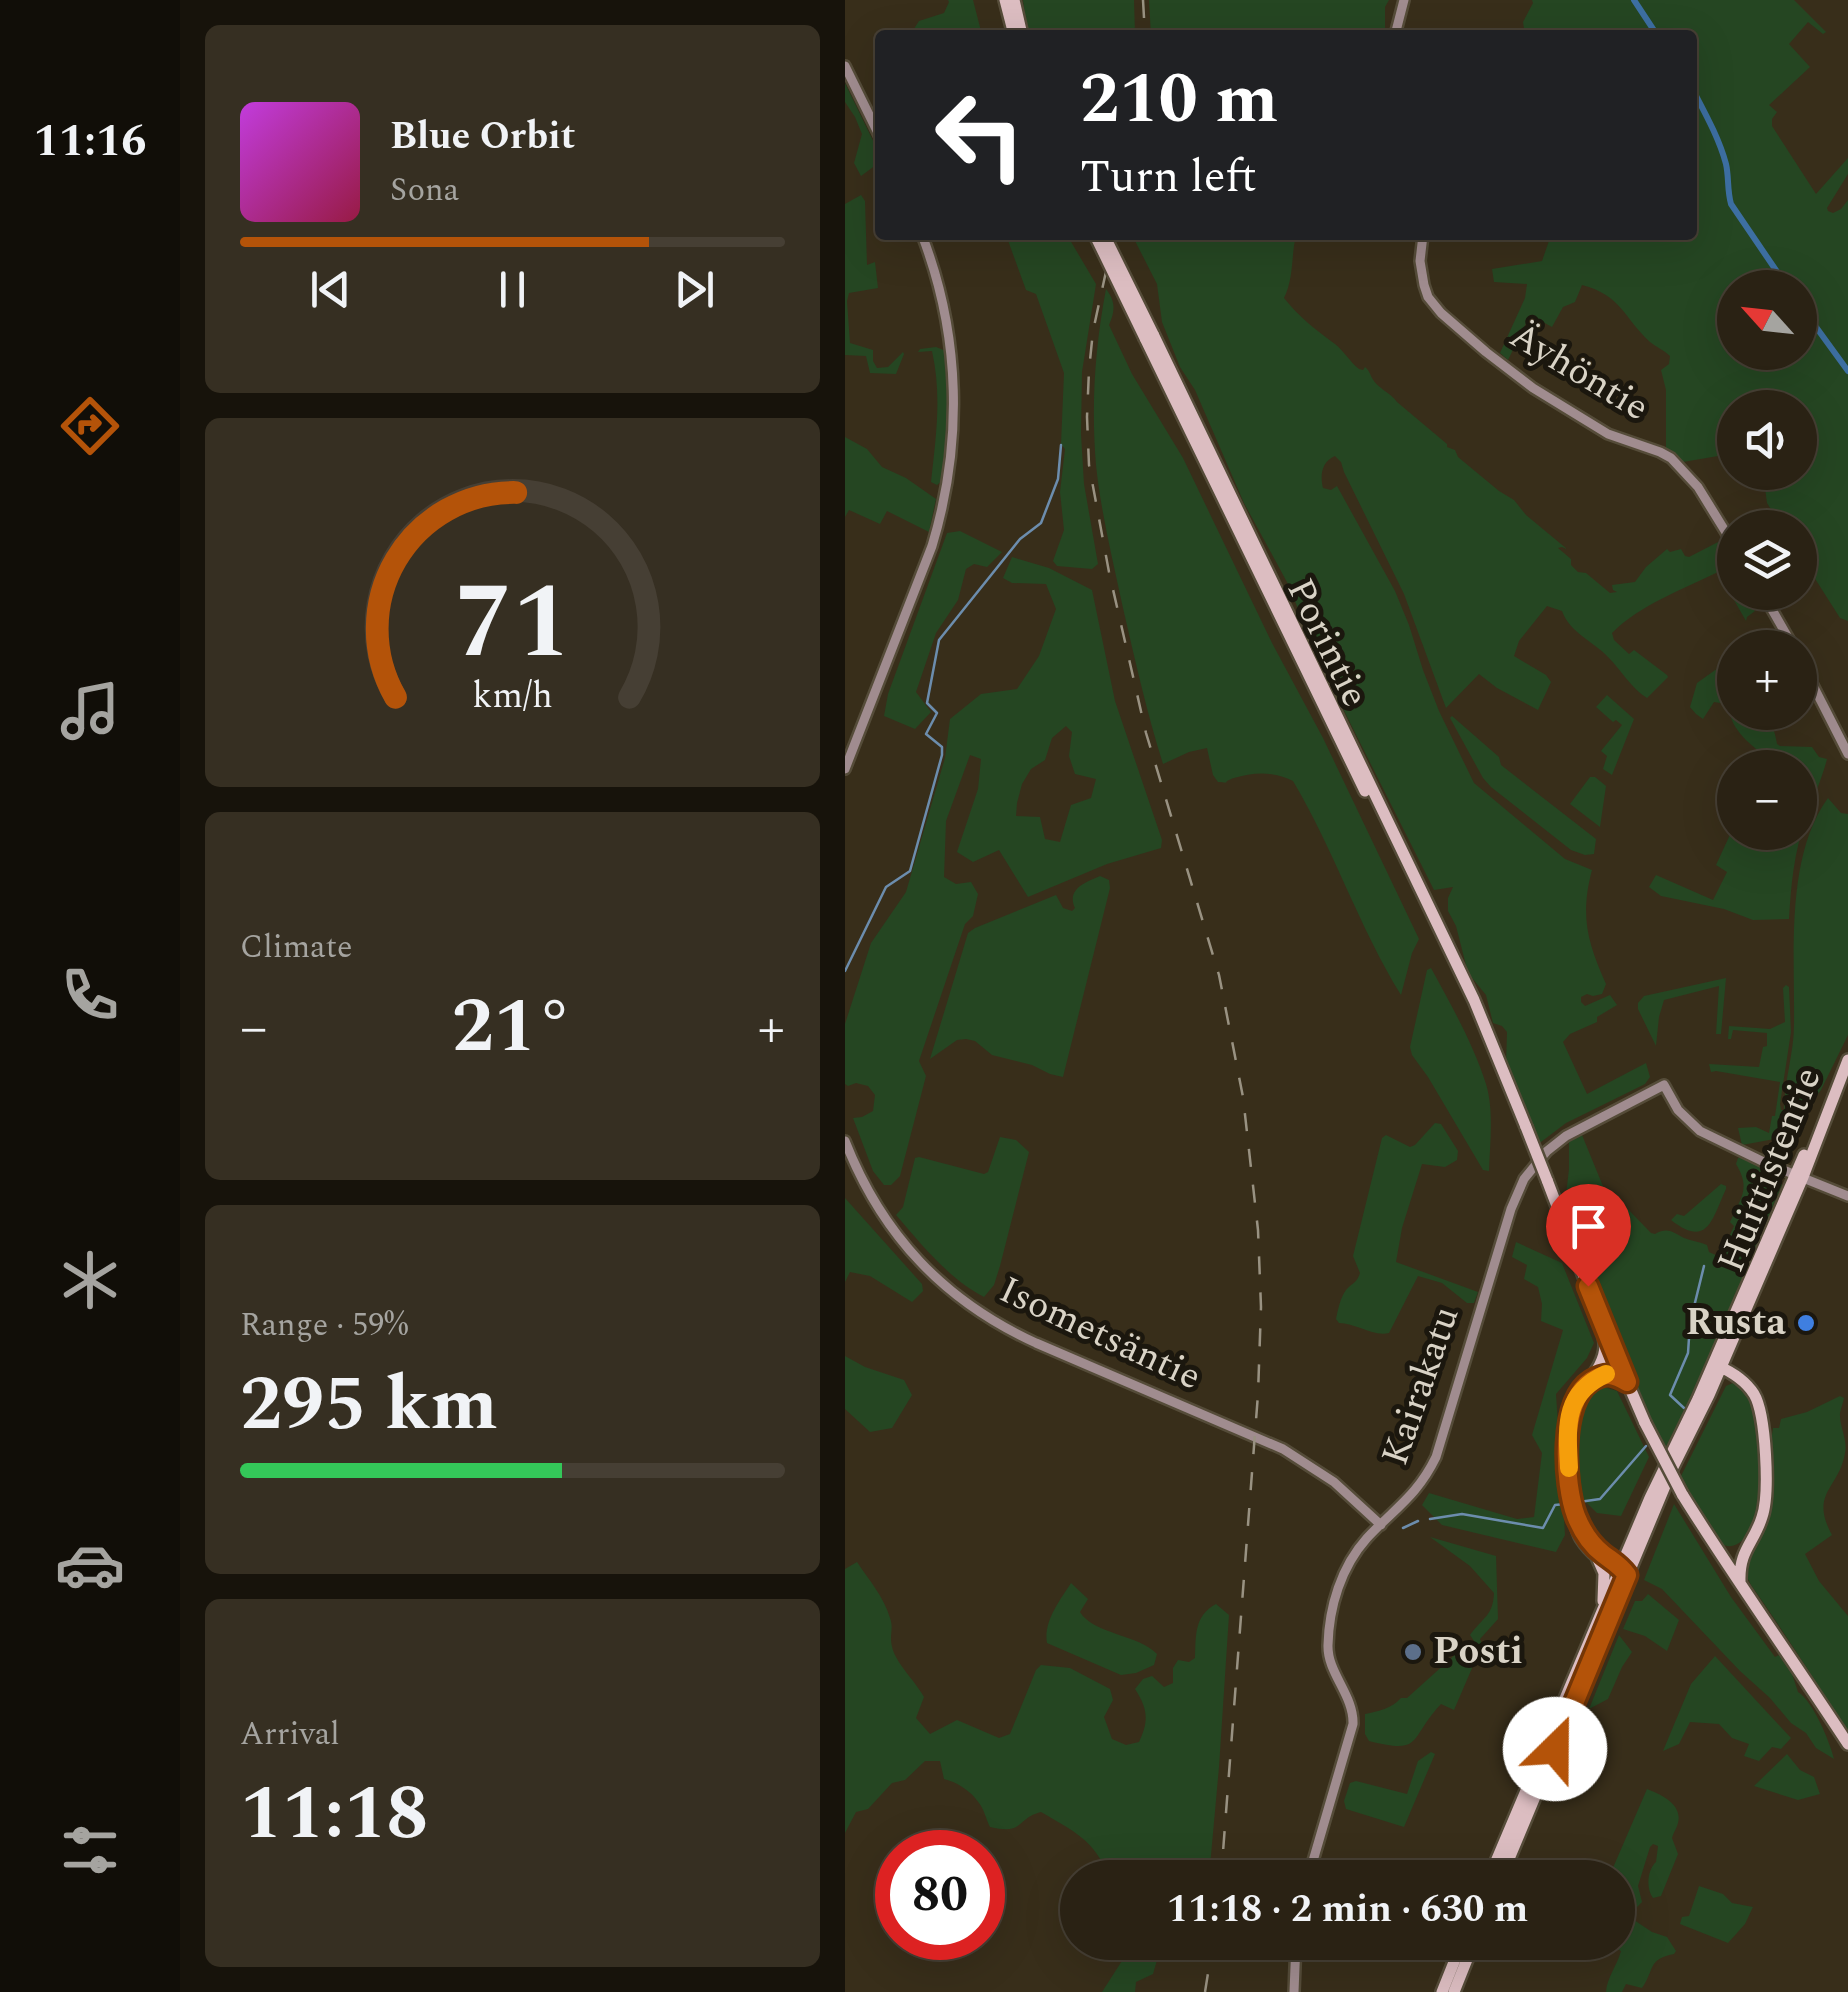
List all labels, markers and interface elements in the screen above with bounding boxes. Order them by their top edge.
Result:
text: 210 m [1080,47,1278,153]
icon: left [915,70,1045,200]
text: 11:16 [33,107,147,176]
text: Blue Orbit [390,108,575,166]
text: Turn left [1080,143,1257,212]
text: Sona [390,166,459,215]
icon: previous [303,262,358,317]
icon: pause [485,262,540,317]
icon: next [667,262,722,317]
north arrow [1717,270,1817,370]
map controls [1717,270,1817,850]
street label: Äyhöntie [1498,308,1660,436]
button: sound [1717,390,1817,490]
icon: directions [55,391,125,461]
button: layers [1717,510,1817,610]
text: 71 [454,545,571,703]
street label: Porintie [1271,569,1383,717]
button: + [1717,630,1817,730]
text: km/h [472,669,553,724]
icon: music [55,676,125,746]
button: − [1717,750,1817,850]
text: Climate [240,923,352,972]
icon: phone [55,960,125,1030]
text: 21° [452,971,573,1085]
text: − [240,987,268,1070]
text: + [757,987,785,1070]
street label: Huittistentie [1703,1059,1837,1281]
pin [1546,1184,1631,1287]
icon: arrive [1561,1199,1616,1254]
icon: climate [55,1245,125,1315]
street label: Isometsäntie [989,1262,1211,1406]
place label: Rusta [1685,1294,1786,1352]
street label: Kairakatu [1367,1299,1475,1473]
text: Range · 59% [240,1301,408,1350]
marker: Rusta [1795,1312,1817,1334]
text: 295 km [240,1349,498,1463]
icon: car [55,1530,125,1600]
place label: Posti [1433,1623,1523,1681]
marker: Posti [1402,1641,1424,1663]
position arrow [1503,1697,1607,1801]
text: Arrival [240,1710,340,1759]
text: 11:18 [240,1758,428,1872]
icon: filters [55,1815,125,1885]
speed limit sign: 80 [875,1830,1005,1960]
text: 11:18 · 2 min · 630 m [1167,1881,1528,1939]

